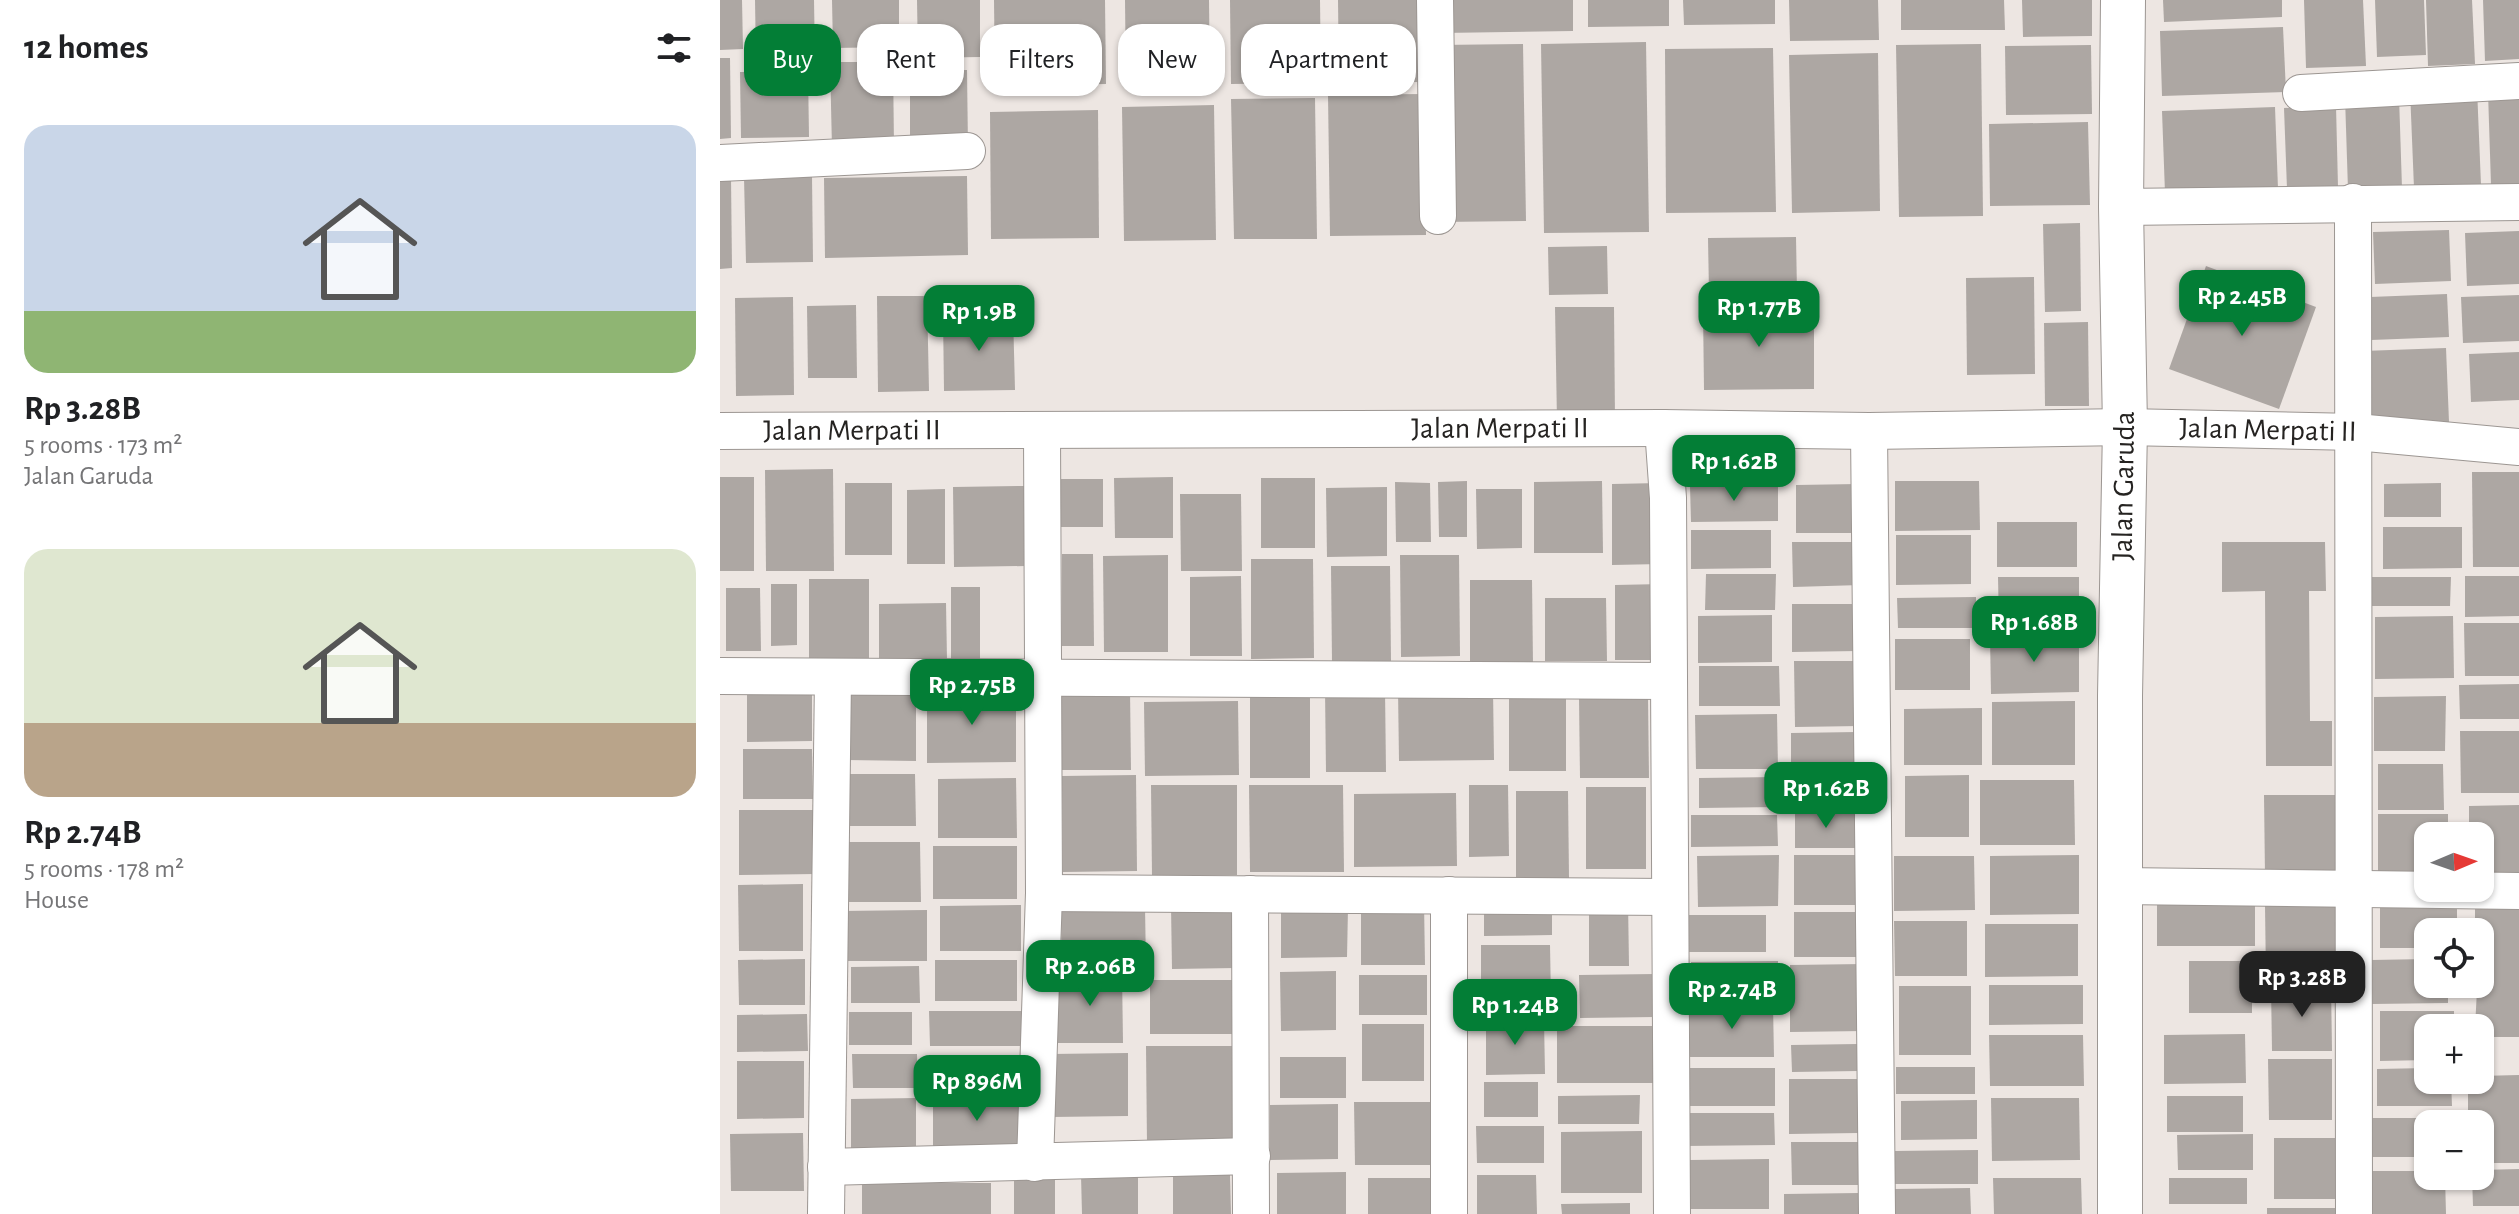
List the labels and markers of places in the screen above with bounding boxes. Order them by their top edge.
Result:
pin: Rp 2.45B [2159,270,2325,338]
pin: Rp 1.77B [1676,281,1842,349]
pin: Rp 1.9B [905,285,1053,353]
pin: Rp 1.62B [1651,435,1817,503]
pin: Rp 1.68B [1951,596,2117,664]
pin: Rp 2.75B [889,659,1055,727]
pin: Rp 1.62B [1743,762,1909,830]
pin: Rp 2.06B [1007,940,1173,1008]
pin: Rp 3.28B [2219,951,2385,1019]
pin: Rp 2.74B [1649,963,1815,1031]
pin: Rp 1.24B [1432,979,1598,1047]
pin: Rp 896M [903,1055,1051,1123]

